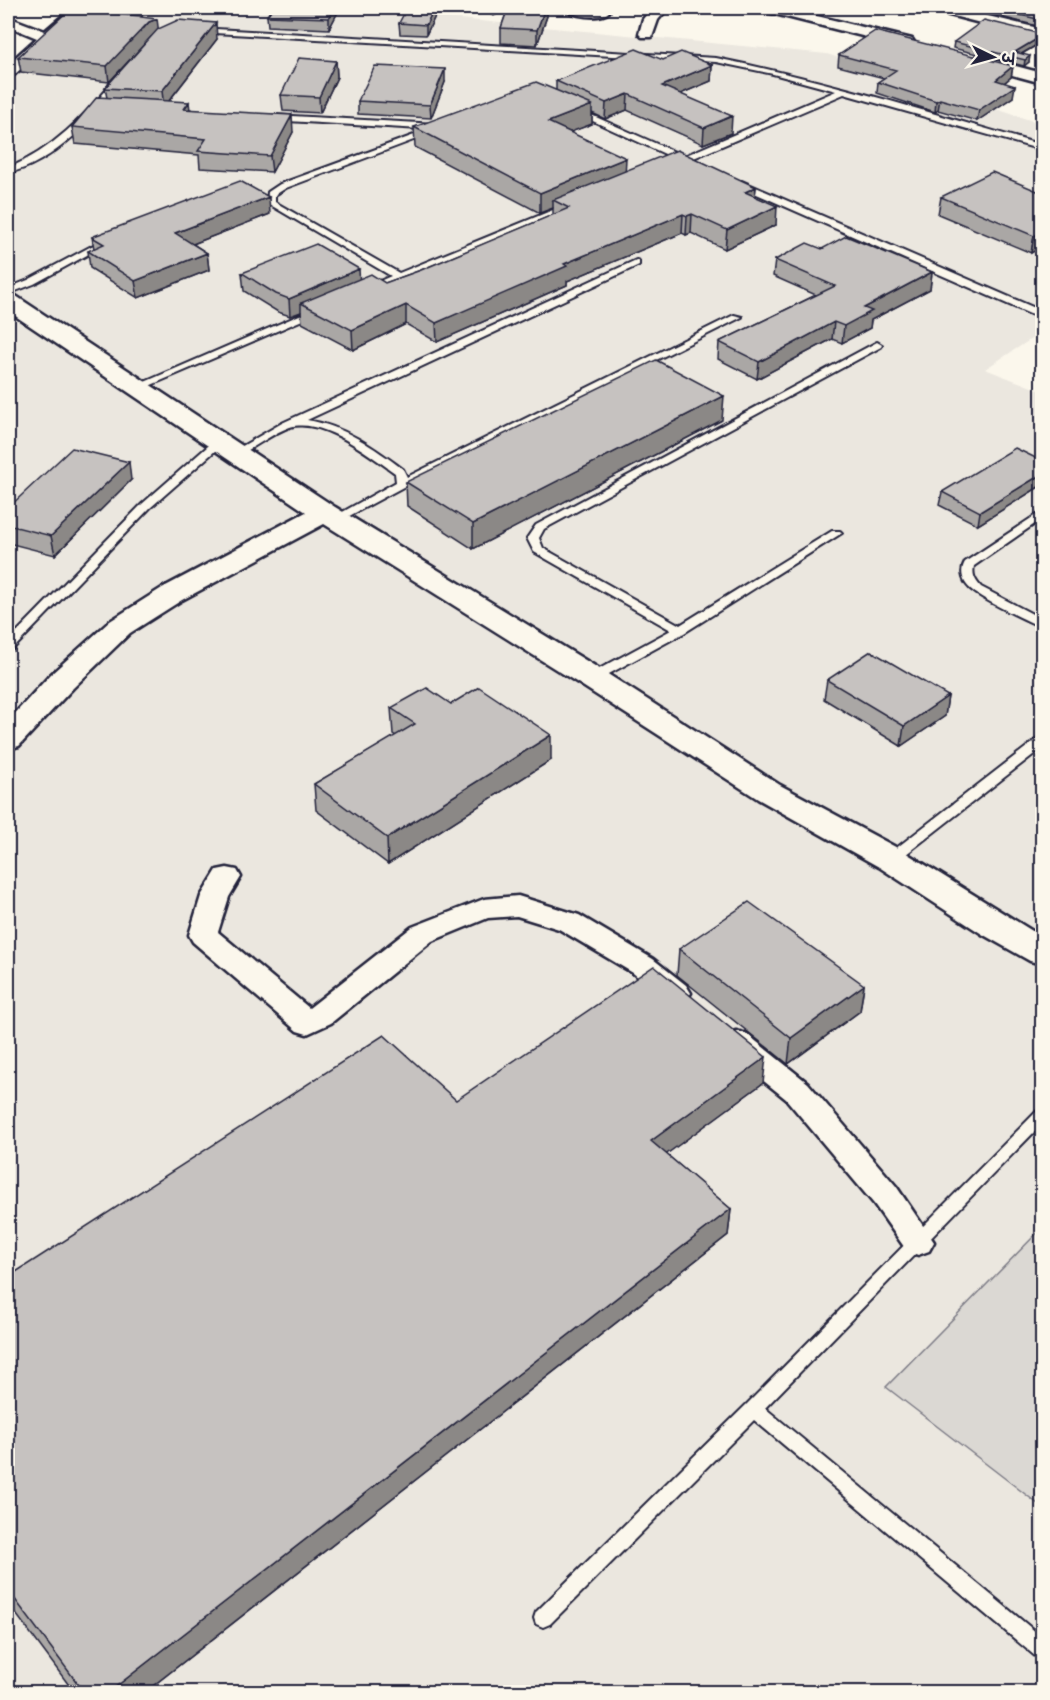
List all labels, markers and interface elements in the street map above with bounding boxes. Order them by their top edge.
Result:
north arrow [963,27,1023,87]
text: उ [996,50,1018,66]

